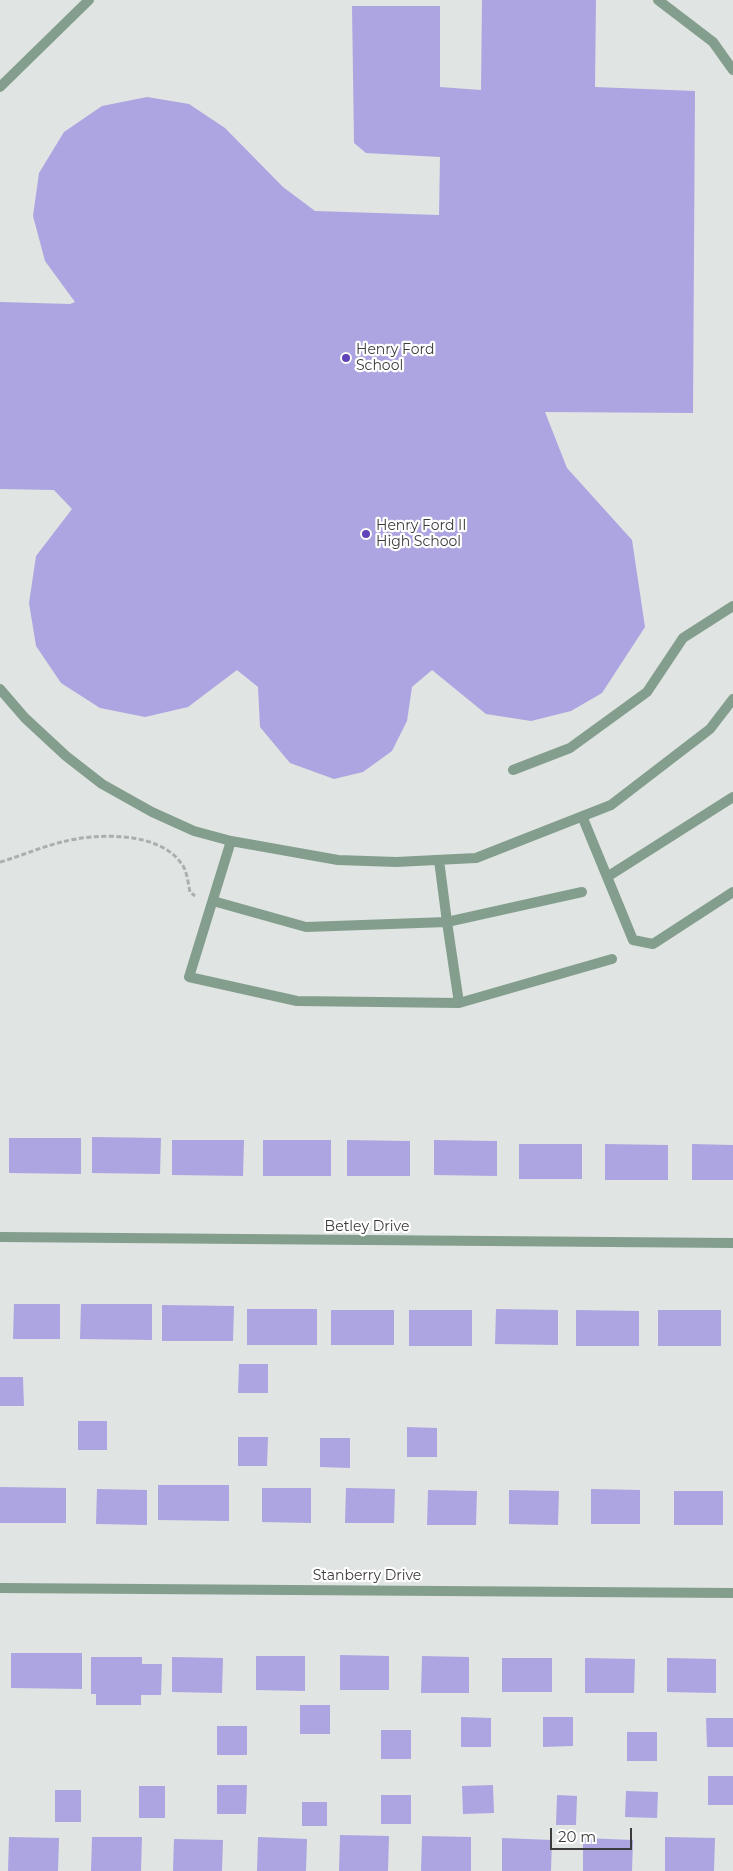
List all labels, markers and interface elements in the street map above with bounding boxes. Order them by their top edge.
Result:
place label: Henry Ford School [356,342,434,374]
marker: Henry Ford School [340,352,352,364]
place label: Henry Ford II High School [376,518,467,550]
marker: Henry Ford II High School [360,528,372,540]
street label: Betley Drive [325,1219,409,1235]
street label: Stanberry Drive [313,1568,421,1584]
scale bar [553,1818,636,1850]
text: 20 m [558,1827,596,1846]

